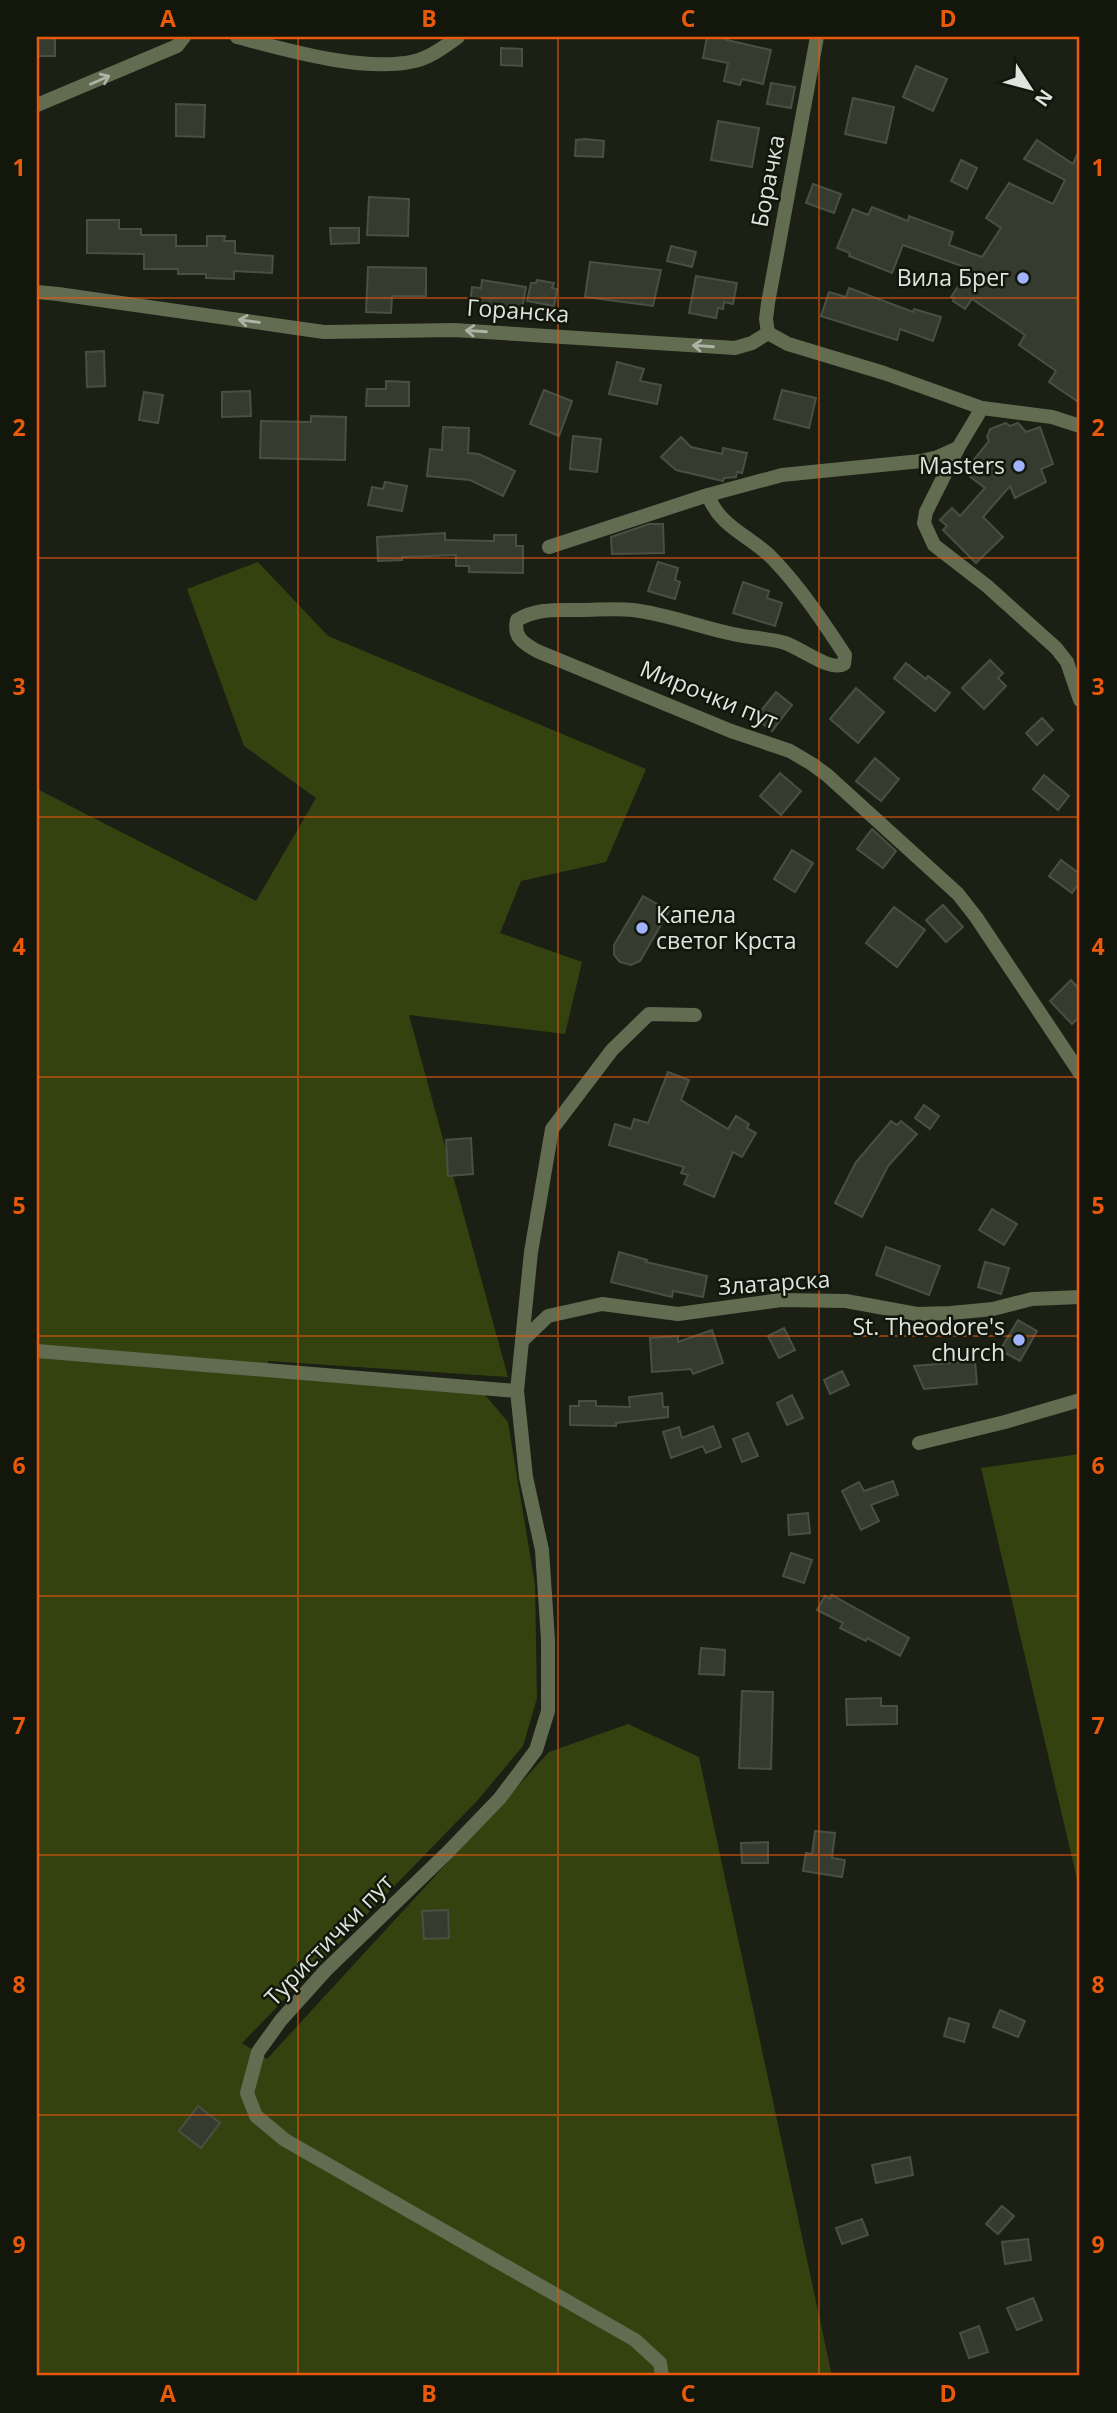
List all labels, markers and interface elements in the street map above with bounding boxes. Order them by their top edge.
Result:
text: A [160,2,176,34]
text: B [421,2,437,34]
text: C [681,2,695,34]
text: D [939,2,957,34]
north arrow [995,52,1064,122]
one-way arrow [89,73,110,86]
text: N [1029,84,1059,112]
street label: Борачка [742,132,792,230]
text: 1 [12,151,26,183]
text: 1 [1091,151,1105,183]
place label: Вила Брег [897,261,1009,293]
marker: Вила Брег [1015,270,1031,286]
street label: Горанска [466,290,571,330]
one-way arrow [239,314,261,327]
one-way arrow [465,325,488,338]
one-way arrow [692,339,715,352]
text: 2 [12,411,26,443]
text: 2 [1091,411,1105,443]
place label: Masters [919,449,1005,481]
marker: Masters [1011,458,1027,474]
street label: Мирочки пут [636,652,783,736]
text: 3 [12,670,26,702]
text: 3 [1091,670,1105,702]
place label: Капела светог Крста [656,898,796,956]
marker: Капела светог Крста [634,920,650,936]
text: 4 [12,930,26,962]
text: 4 [1091,930,1105,962]
text: 5 [12,1189,26,1221]
text: 5 [1091,1189,1105,1221]
street label: Златарска [717,1262,831,1302]
place label: St. Theodore's church [852,1310,1005,1368]
marker: St. Theodore's church [1011,1332,1027,1348]
text: 6 [12,1449,26,1481]
text: 6 [1091,1449,1105,1481]
text: 7 [12,1709,26,1741]
text: 7 [1091,1709,1105,1741]
street label: Туристички пут [257,1866,400,2012]
text: 8 [12,1968,26,2000]
text: 8 [1091,1968,1105,2000]
text: 9 [12,2228,26,2260]
text: 9 [1091,2228,1105,2260]
text: A [160,2377,176,2409]
text: B [421,2377,437,2409]
text: C [681,2377,695,2409]
text: D [939,2377,957,2409]

